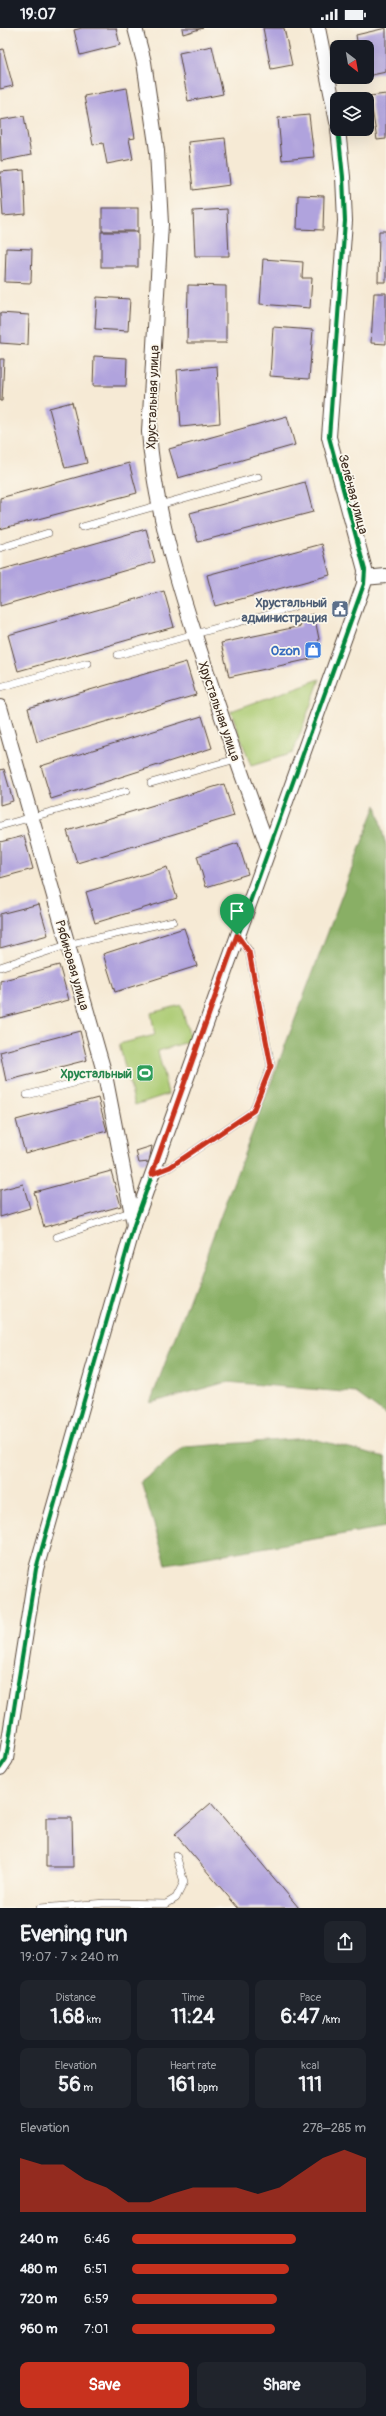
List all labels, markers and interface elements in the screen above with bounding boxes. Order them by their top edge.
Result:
text: 19:07 [20,5,56,24]
north arrow [330,40,374,84]
map controls [330,40,374,136]
button: layers [330,92,374,136]
street label: Хрустальная улица [143,345,163,449]
street label: Зелёная улица [335,453,371,536]
place label: Хрустальный администрация [241,595,327,626]
public building icon: Хрустальный администрация [330,599,350,619]
shop icon: Ozon [303,640,323,660]
place label: Ozon [271,643,301,659]
street label: Хрустальная улица [195,659,244,763]
pin [220,894,254,935]
icon: arrive [226,900,248,922]
street label: Рябиновая улица [52,918,93,1012]
sports icon: Хрустальный [135,1063,155,1083]
place label: Хрустальный [61,1066,132,1082]
text: Evening run [20,1920,128,1948]
button: share [324,1921,366,1963]
text: 19:07 · 7 × 240 m [20,1949,119,1965]
text: Distance [56,1991,96,2004]
text: Time [181,1991,204,2004]
text: Pace [299,1991,321,2004]
text: 1.68 [50,2004,84,2029]
text: 11:24 [171,2004,215,2029]
text: 6:47 [280,2004,320,2029]
text: km [84,2013,101,2026]
text: /km [320,2013,340,2026]
text: Elevation [55,2059,97,2072]
text: Heart rate [170,2059,216,2072]
text: kcal [301,2059,319,2072]
text: 56 [58,2072,81,2097]
text: 161 [168,2072,195,2097]
text: 111 [299,2072,322,2097]
text: m [81,2081,93,2094]
text: bpm [195,2081,218,2094]
text: Elevation [20,2120,70,2136]
text: 278–285 m [302,2120,366,2136]
text: 240 m [20,2231,58,2247]
text: 6:46 [84,2231,110,2247]
text: 480 m [20,2261,57,2277]
text: 6:51 [84,2261,107,2277]
text: 720 m [20,2291,57,2307]
text: 6:59 [84,2291,109,2307]
text: 960 m [20,2321,58,2337]
text: 7:01 [84,2321,108,2337]
button: Save [20,2362,189,2408]
button: Share [197,2362,366,2408]

